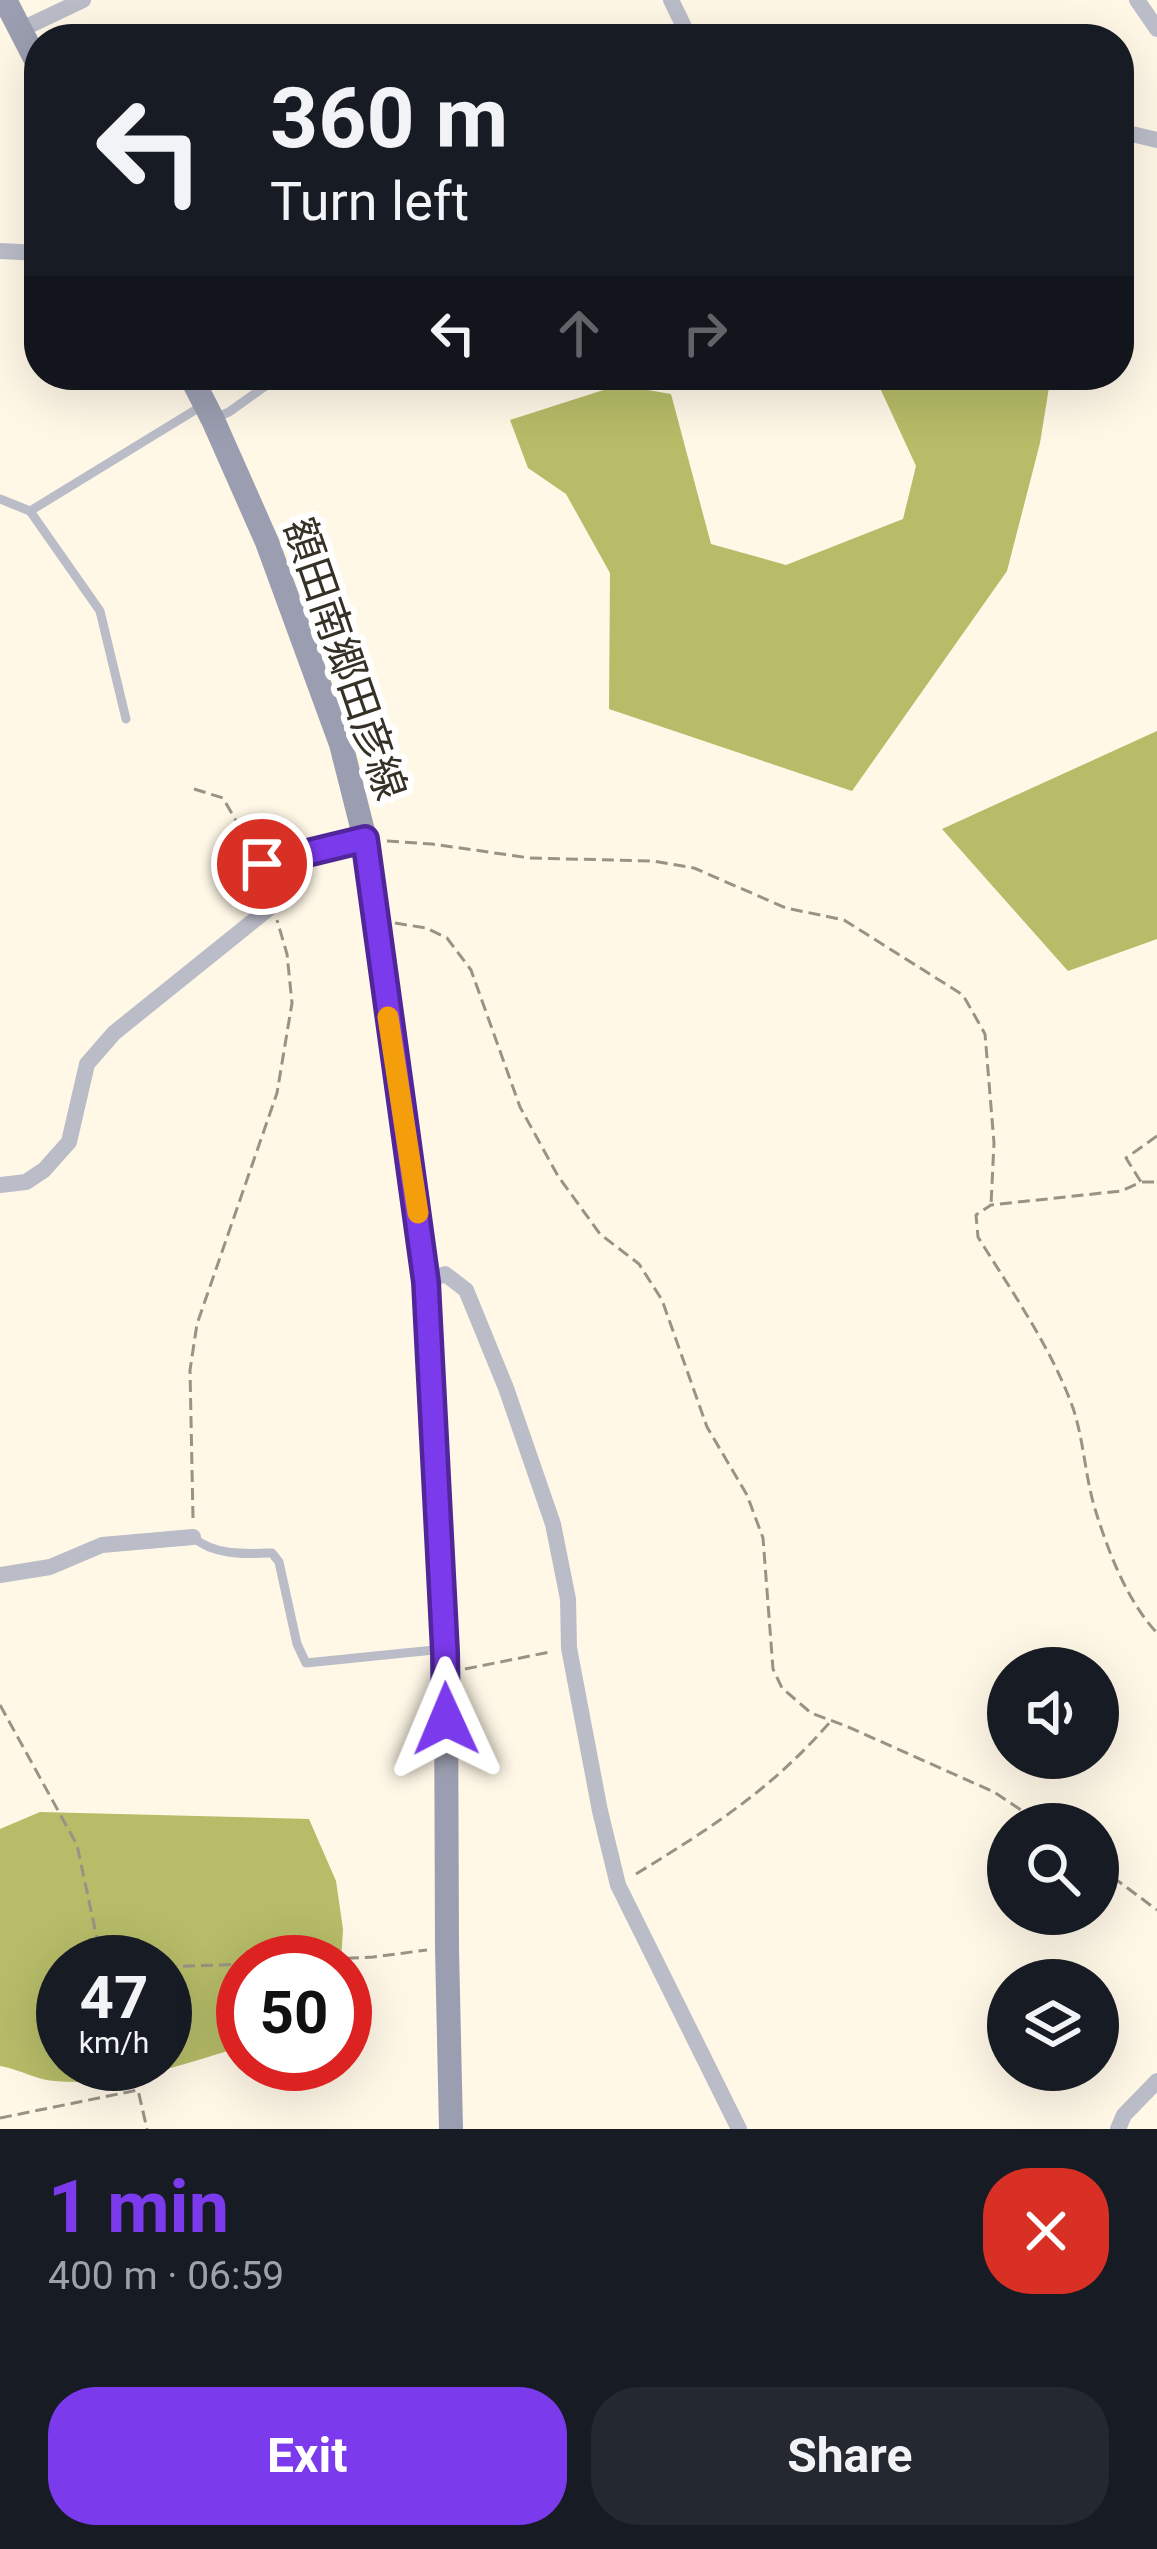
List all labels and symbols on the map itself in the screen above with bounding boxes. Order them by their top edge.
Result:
street label: 額田南郷田彦線 [274,512,416,806]
pin [211,813,313,915]
position arrow [383,1656,509,1782]
speed limit sign: 50 [216,1935,372,2091]

